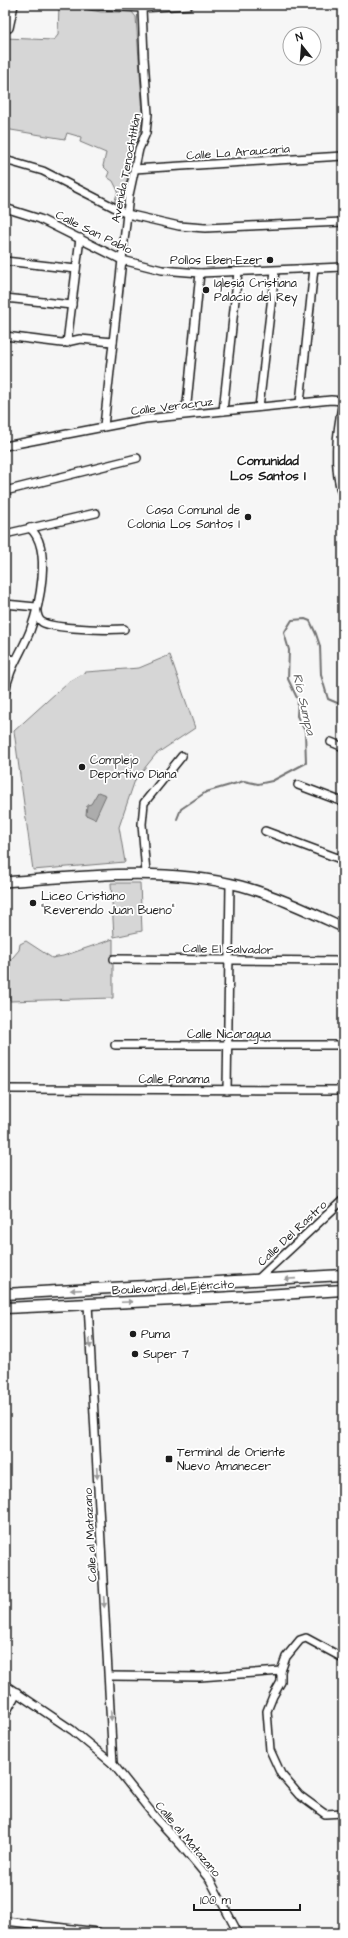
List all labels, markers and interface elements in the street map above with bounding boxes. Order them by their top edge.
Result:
north arrow [282,26,322,66]
text: N [294,29,305,45]
street label: Avenida Tenochtitlán [108,112,145,224]
street label: Calle La Araucaria [186,140,290,165]
street label: Calle San Pablo [53,207,135,258]
place label: Pollos Eben-Ezer [170,252,262,269]
marker: Pollos Eben-Ezer [265,255,275,265]
place label: Iglesia Cristiana Palacio del Rey [214,275,298,307]
marker: Iglesia Cristiana Palacio del Rey [201,285,211,295]
street label: Calle Veracruz [130,393,214,420]
district label: Comunidad Los Santos I [230,452,306,485]
place label: Casa Comunal de Colonia Los Santos I [127,502,241,533]
marker: Casa Comunal de Colonia Los Santos I [243,512,253,522]
water label: Río Sumpa [288,672,320,738]
place label: Complejo Deportivo Diana [90,752,177,783]
marker: Complejo Deportivo Diana [77,762,87,772]
place label: Liceo Cristiano "Reverendo Juan Bueno" [41,888,175,919]
marker: Liceo Cristiano "Reverendo Juan Bueno" [28,898,38,908]
street label: Calle El Salvador [182,940,274,959]
street label: Calle Nicaragua [187,1026,271,1044]
street label: Calle Panama [139,1071,209,1088]
street label: Calle Del Rastro [254,1196,331,1270]
street label: Boulevard del Ejército [111,1276,235,1299]
one-way arrow [283,1276,296,1282]
one-way arrow [70,1287,82,1294]
one-way arrow [121,1299,134,1305]
place label: Puma [141,1326,170,1343]
marker: Puma [128,1329,138,1339]
one-way arrow [87,1337,94,1349]
place label: Super 7 [143,1346,189,1363]
marker: Super 7 [130,1349,140,1359]
place label: Terminal de Oriente Nuevo Amanecer [177,1444,286,1475]
marker: Terminal de Oriente Nuevo Amanecer [164,1454,174,1464]
one-way arrow [94,1467,100,1480]
street label: Calle al Matazano [80,1487,101,1582]
one-way arrow [101,1596,108,1608]
one-way arrow [107,1709,114,1721]
street label: Calle al Matazano [151,1798,225,1881]
scale bar [194,1886,300,1912]
text: 100 m [200,1892,231,1909]

